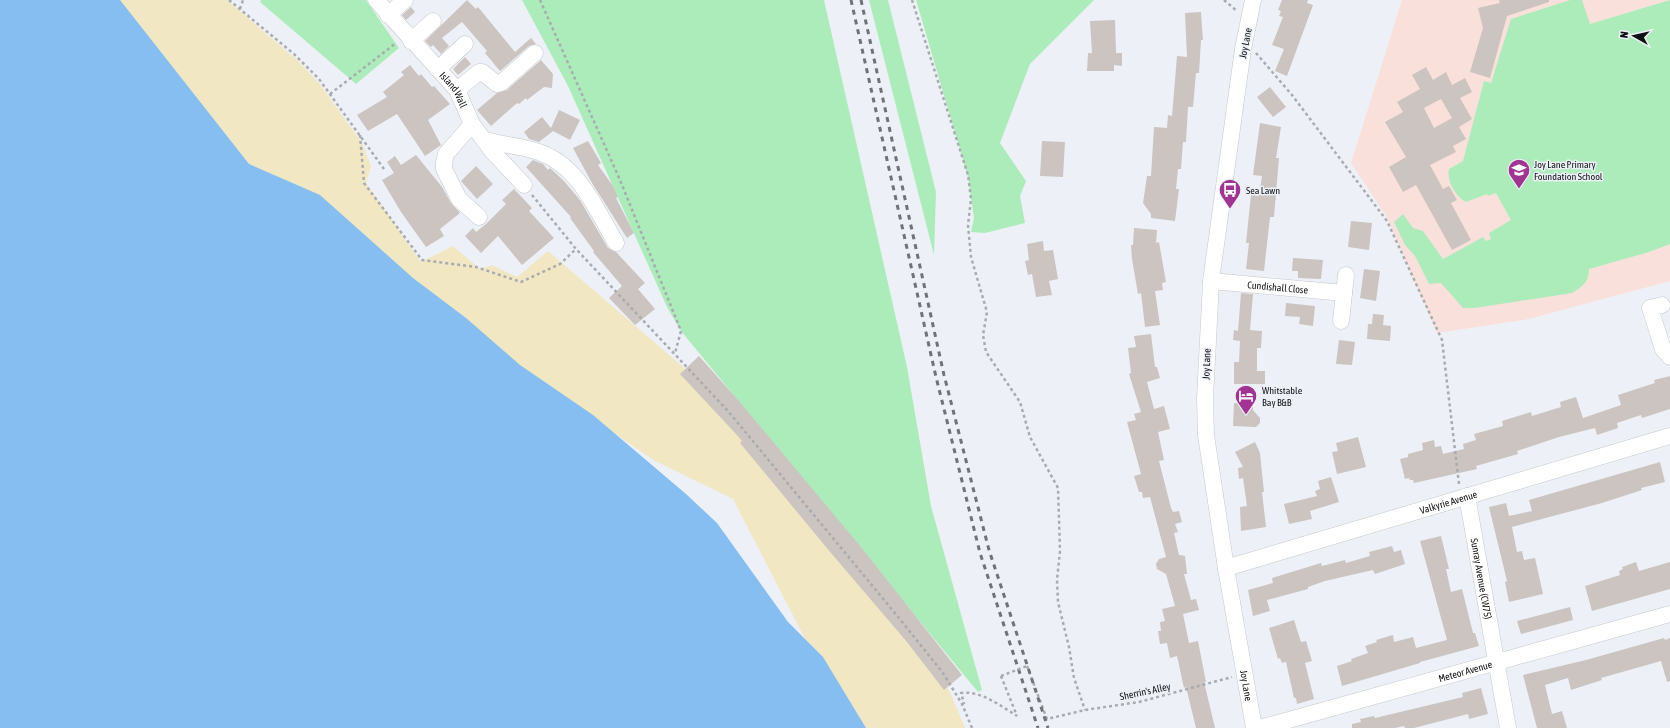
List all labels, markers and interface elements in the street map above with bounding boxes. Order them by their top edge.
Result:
north arrow [1614,16,1654,56]
street label: Joy Lane [1237,26,1254,59]
text: N [1618,31,1630,39]
street label: Island Wall [437,70,469,110]
school or university icon: Joy Lane Primary Foundation School [1506,157,1532,190]
place label: Joy Lane Primary Foundation School [1534,159,1603,182]
bus stop icon: Sea Lawn [1217,177,1243,210]
place label: Sea Lawn [1246,185,1280,196]
street label: Cundishall Close [1247,279,1309,296]
street label: Joy Lane [1200,348,1213,380]
hotel icon: Whitstable Bay B&B [1233,383,1259,416]
place label: Whitstable Bay B&B [1262,385,1303,408]
street label: Valkyrie Avenue [1418,489,1479,516]
street label: Sunray Avenue (CW75) [1469,538,1494,620]
street label: Meteor Avenue [1437,659,1494,684]
street label: Joy Lane [1238,669,1254,702]
street label: Sherrin's Alley [1119,681,1172,702]

